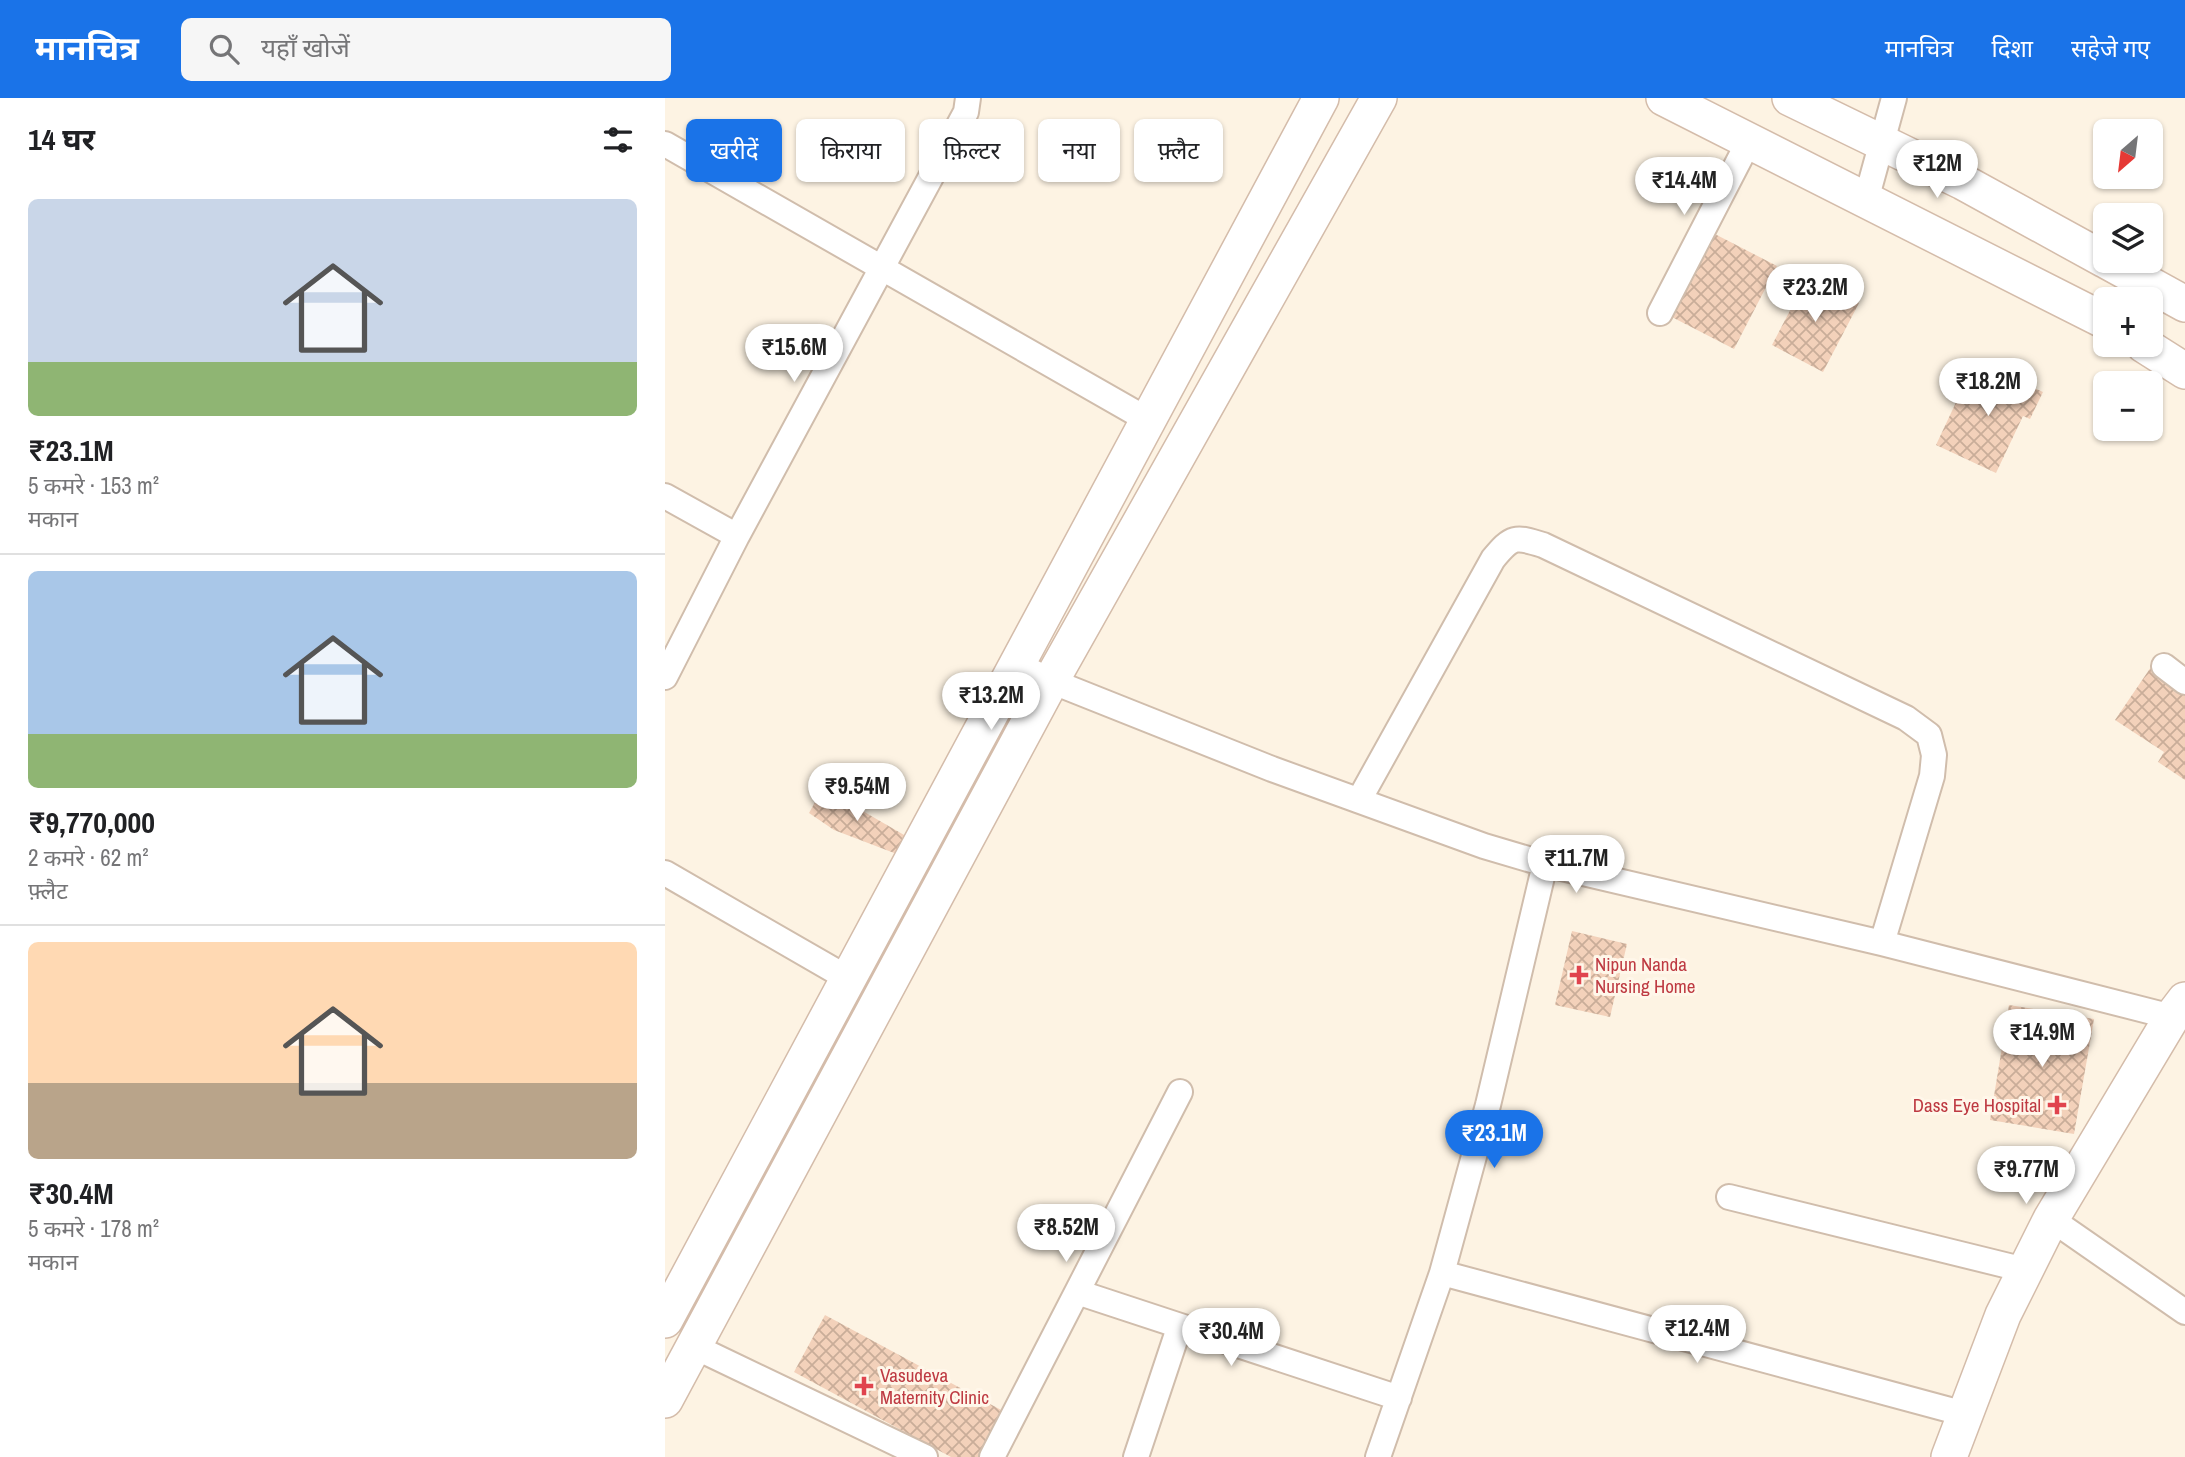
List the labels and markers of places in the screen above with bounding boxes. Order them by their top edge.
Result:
pin: ₹12M [1896,140,1978,200]
pin: ₹14.4M [1627,158,1741,217]
pin: ₹23.2M [1758,264,1872,324]
pin: ₹15.6M [737,324,851,384]
pin: ₹18.2M [1931,358,2045,418]
pin: ₹13.2M [934,672,1048,732]
pin: ₹9.54M [800,764,914,823]
pin: ₹11.7M [1519,836,1633,895]
place label: Nipun Nanda Nursing Home [1595,951,1695,999]
marker: Nipun Nanda Nursing Home [1569,965,1589,985]
pin: ₹14.9M [1985,1010,2099,1069]
place label: Dass Eye Hospital [1913,1092,2041,1118]
marker: Dass Eye Hospital [2047,1095,2067,1115]
pin: ₹23.1M [1437,1110,1551,1170]
pin: ₹9.77M [1969,1146,2083,1206]
pin: ₹8.52M [1009,1204,1123,1264]
pin: ₹12.4M [1640,1306,1754,1365]
pin: ₹30.4M [1174,1308,1288,1368]
place label: Vasudeva Maternity Clinic [880,1362,989,1410]
marker: Vasudeva Maternity Clinic [854,1376,874,1396]

